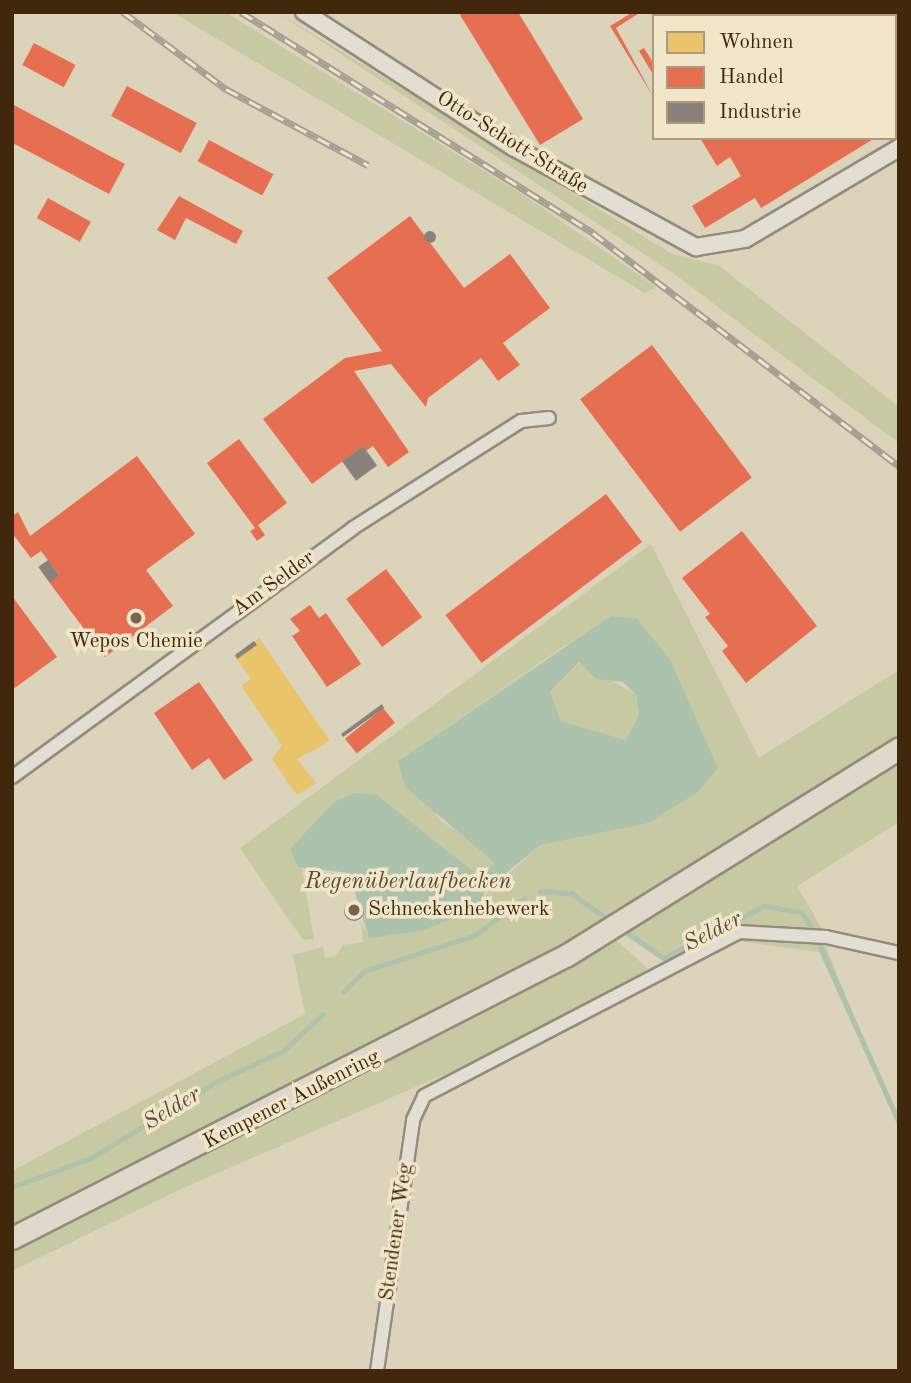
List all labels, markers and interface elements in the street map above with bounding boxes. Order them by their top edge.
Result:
legend [652,14,897,140]
text: Wohnen [719,32,794,53]
text: Handel [719,67,784,88]
street label: Otto-Schott-Straße [431,86,593,200]
text: Industrie [719,102,801,123]
street label: Am Selder [228,546,320,622]
marker: Wepos Chemie [128,610,144,626]
place label: Wepos Chemie [69,629,203,655]
water label: Regenüberlaufbecken [305,868,511,896]
place label: Schneckenhebewerk [368,897,550,923]
marker: Schneckenhebewerk [346,902,362,918]
water label: Selder [679,906,747,958]
street label: Kempener Außenring [200,1045,384,1155]
water label: Selder [138,1081,206,1137]
street label: Stendener Weg [375,1161,419,1303]

